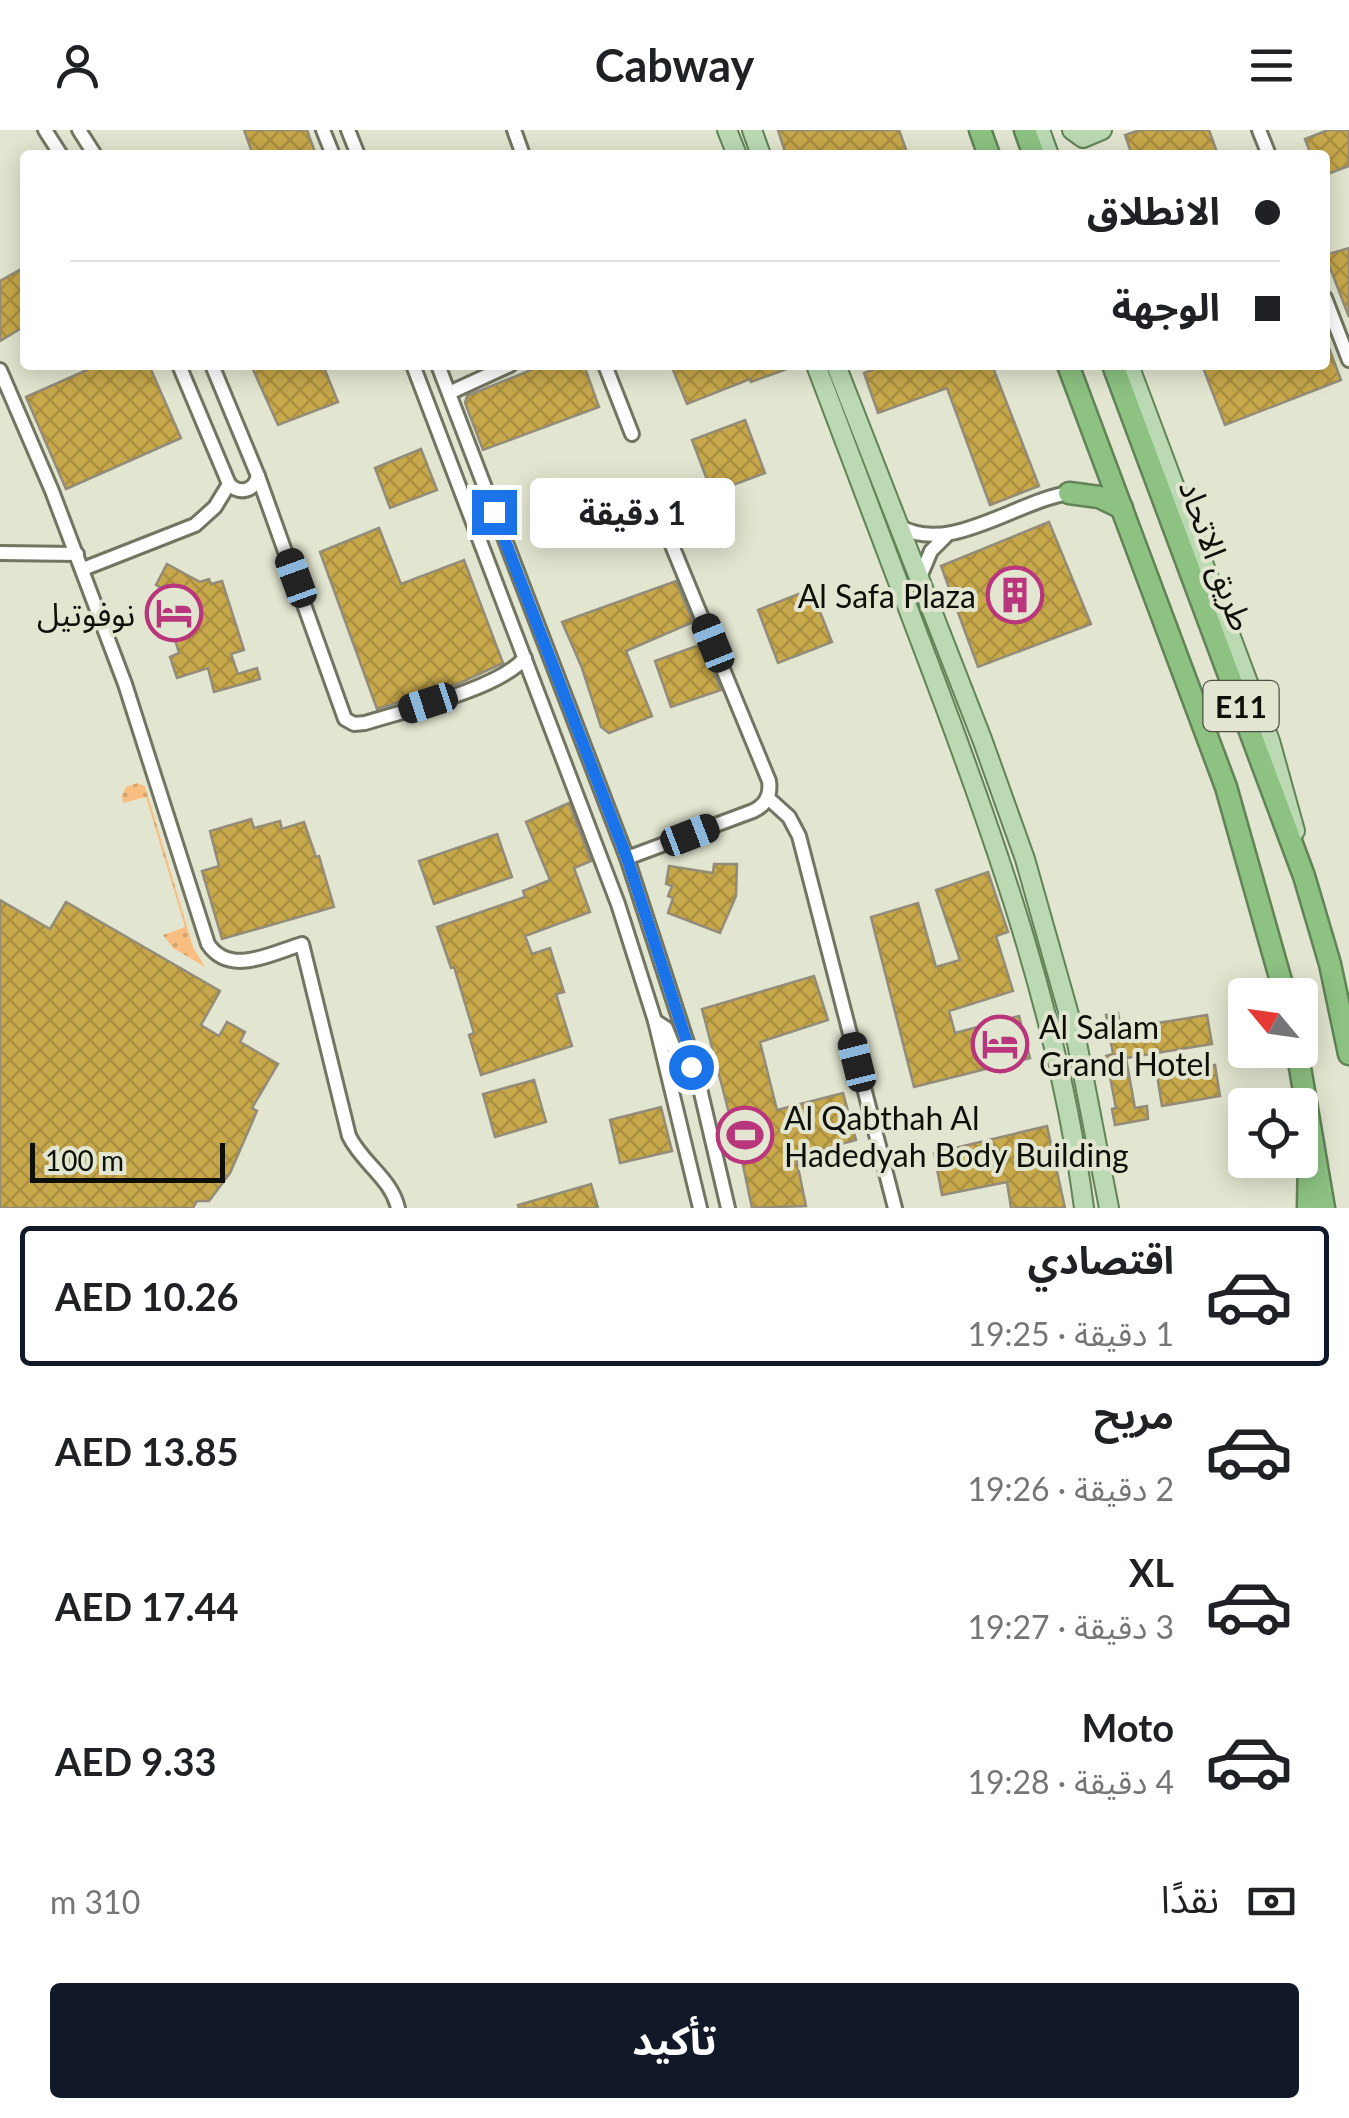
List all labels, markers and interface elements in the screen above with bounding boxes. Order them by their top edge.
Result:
icon: person [50,38,105,93]
text: Cabway [595,38,754,92]
icon: menu [1244,38,1299,93]
text: الانطلاق [1087,187,1220,233]
text: الوجهة [1112,283,1220,329]
street label: طريق الاتحاد [1170,474,1262,636]
callout: 1 دقيقة [529,477,734,547]
route end [472,490,517,535]
text: 1 دقيقة [579,493,686,532]
car [272,545,320,611]
building icon: Al Safa Plaza [985,565,1045,625]
place label: Al Safa Plaza [798,576,976,615]
hotel icon: نوفوتيل [144,583,204,643]
place label: نوفوتيل [37,594,135,634]
car [688,610,738,676]
car [395,679,461,727]
road number: E11 [1204,681,1278,731]
car [657,810,723,860]
north arrow [1228,978,1318,1068]
map controls [1228,978,1318,1178]
place label: Al Salam Grand Hotel [1039,1007,1211,1083]
hotel icon: Al Salam Grand Hotel [970,1014,1030,1074]
car [835,1029,879,1095]
route start [669,1045,714,1090]
button: locate [1228,1088,1318,1178]
place label: Al Qabthah Al Hadedyah Body Building [784,1098,1129,1174]
sports icon: Al Qabthah Al Hadedyah Body Building [715,1105,775,1165]
scale bar [30,1138,225,1182]
text: 100 m [45,1143,124,1177]
text: اقتصادي [1028,1236,1174,1282]
icon: car [1204,1251,1294,1341]
text: AED 10.26 [55,1273,239,1319]
text: 1 دقيقة · 19:25 [967,1314,1174,1353]
text: مريح [1094,1391,1174,1437]
icon: car [1204,1406,1294,1496]
text: AED 13.85 [55,1428,239,1474]
text: 2 دقيقة · 19:26 [967,1469,1174,1508]
text: XL [1129,1549,1174,1595]
icon: car [1204,1561,1294,1651]
text: AED 17.44 [55,1583,239,1629]
text: 3 دقيقة · 19:27 [967,1607,1174,1646]
text: Moto [1081,1704,1174,1750]
icon: car [1204,1716,1294,1806]
text: AED 9.33 [55,1738,217,1784]
text: 4 دقيقة · 19:28 [967,1762,1174,1801]
icon: cash [1244,1874,1299,1929]
text: نقدًا [1161,1875,1219,1921]
text: 310 m [50,1882,140,1921]
button: تأكيد [50,1983,1299,2098]

